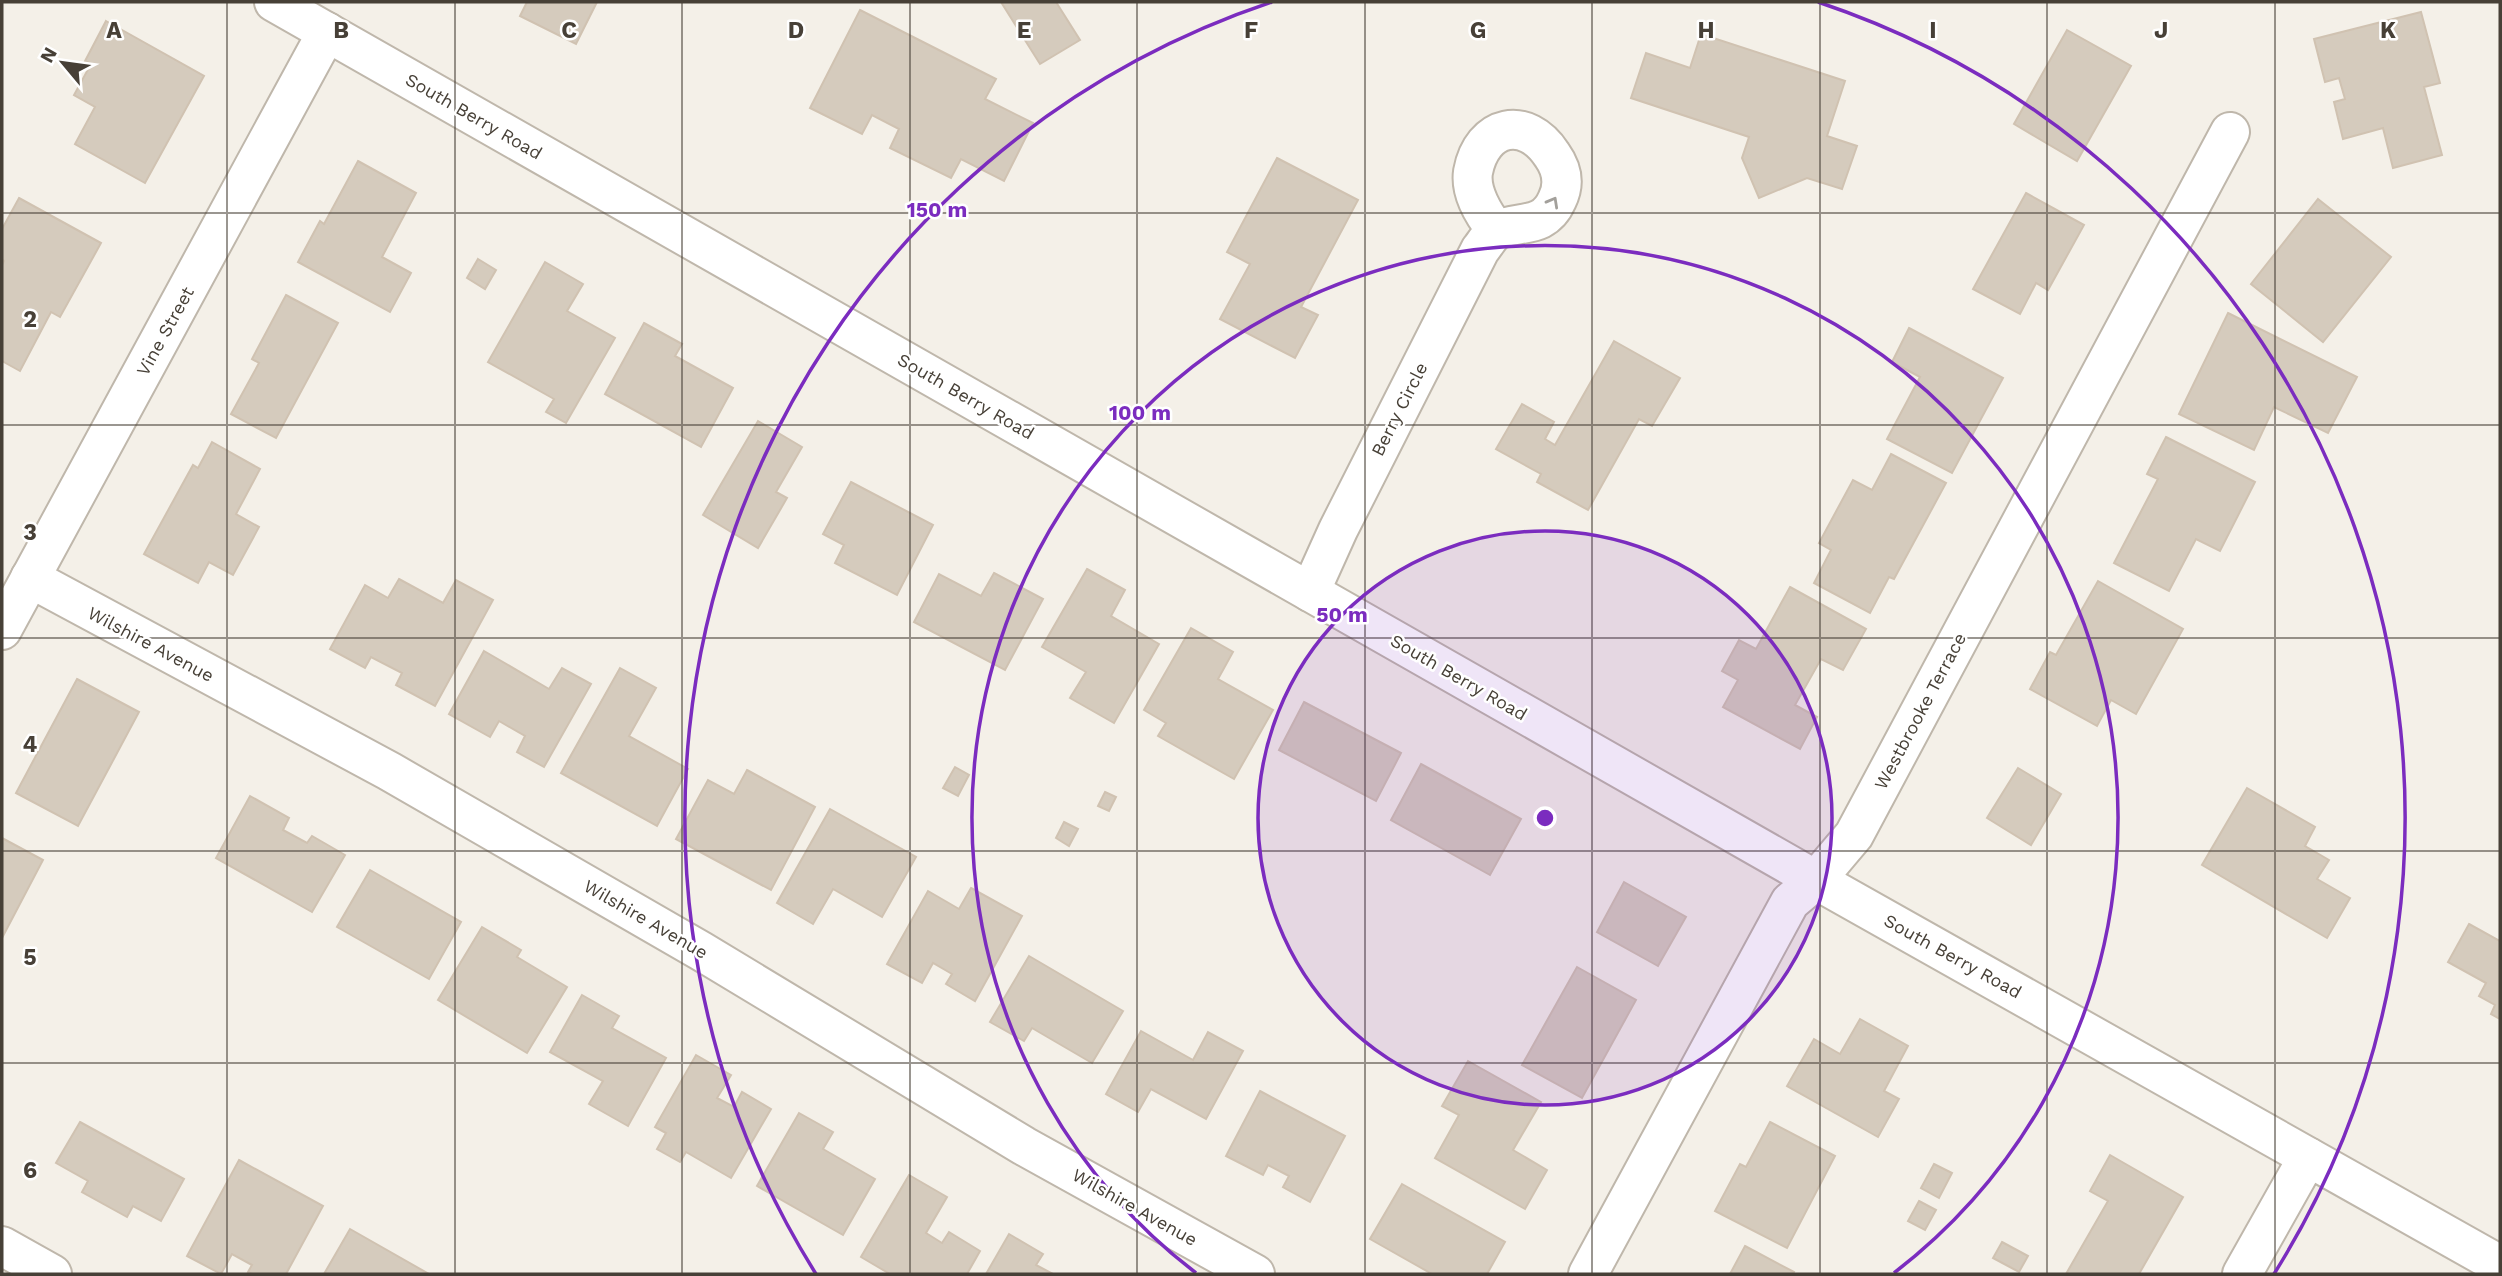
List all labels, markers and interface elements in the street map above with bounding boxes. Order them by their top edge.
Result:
text: A [106,17,122,44]
text: B [333,17,349,44]
text: C [561,17,577,44]
text: D [788,17,804,44]
text: E [1017,17,1031,44]
text: F [1244,17,1258,44]
text: G [1470,17,1486,44]
text: H [1697,17,1715,44]
text: I [1929,17,1937,44]
text: J [2154,17,2168,44]
text: K [2380,17,2396,44]
north arrow [28,28,98,98]
text: N [35,43,62,67]
street label: South Berry Road [402,68,546,164]
one-way arrow [1545,196,1558,209]
text: 150 m [907,197,967,222]
street label: Vine Street [132,283,198,379]
text: 2 [23,306,37,333]
street label: South Berry Road [894,348,1038,444]
street label: Berry Circle [1366,359,1432,459]
text: 100 m [1109,400,1171,425]
text: 3 [23,519,37,546]
street label: Wilshire Avenue [84,602,218,686]
text: 50 m [1316,602,1368,627]
street label: South Berry Road [1387,629,1531,725]
street label: Westbrooke Terrace [1870,629,1970,793]
text: 4 [23,731,38,758]
centre of rings [1533,806,1557,830]
street label: Wilshire Avenue [580,875,712,963]
street label: South Berry Road [1881,909,2025,1003]
text: 5 [23,944,37,971]
text: 6 [23,1157,37,1184]
street label: Wilshire Avenue [1069,1164,1201,1250]

